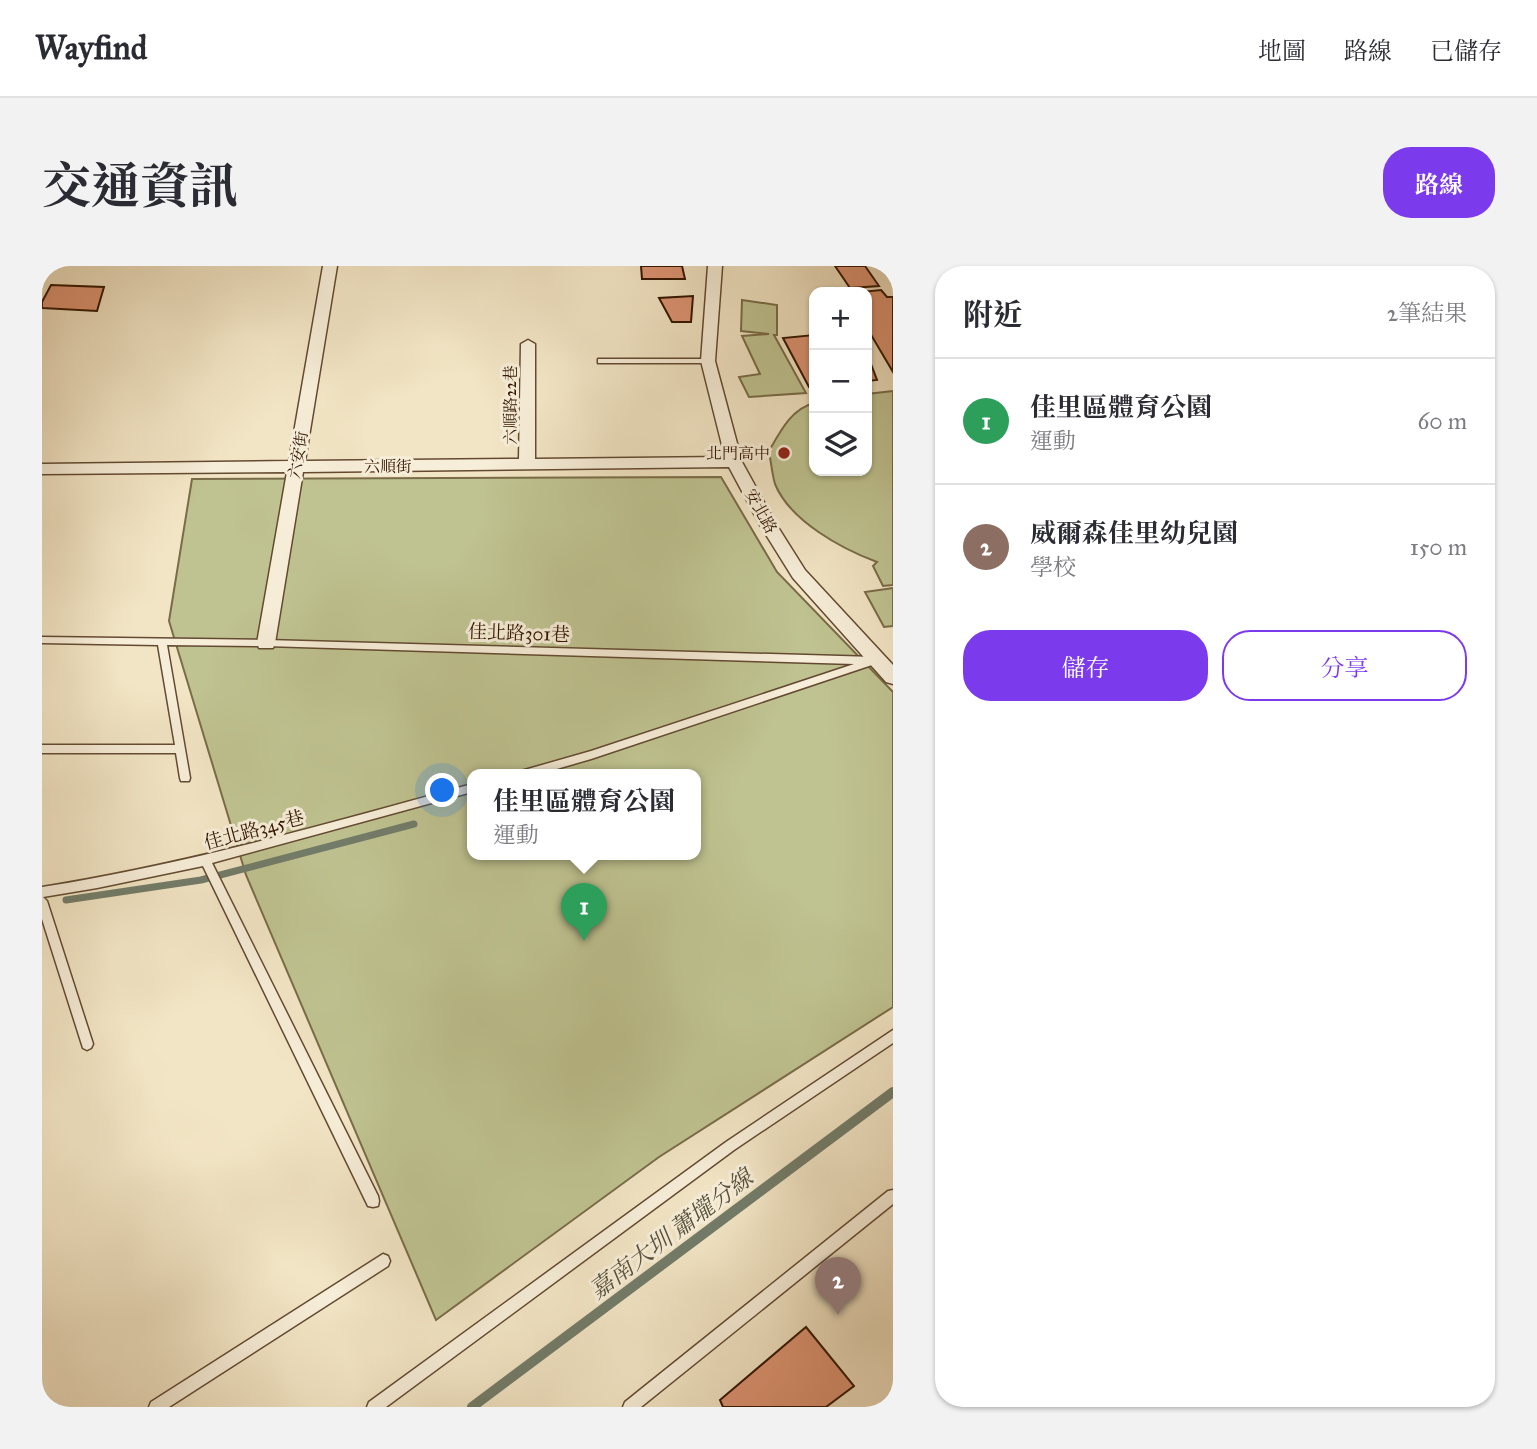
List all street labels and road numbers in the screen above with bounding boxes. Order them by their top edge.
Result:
street label: 六順路22巷 [501,365,520,445]
street label: 六安街 [284,430,312,480]
street label: 六順街 [364,457,412,476]
street label: 安北路 [741,485,781,537]
street label: 佳北路301巷 [468,620,570,646]
street label: 佳北路345巷 [201,806,307,854]

